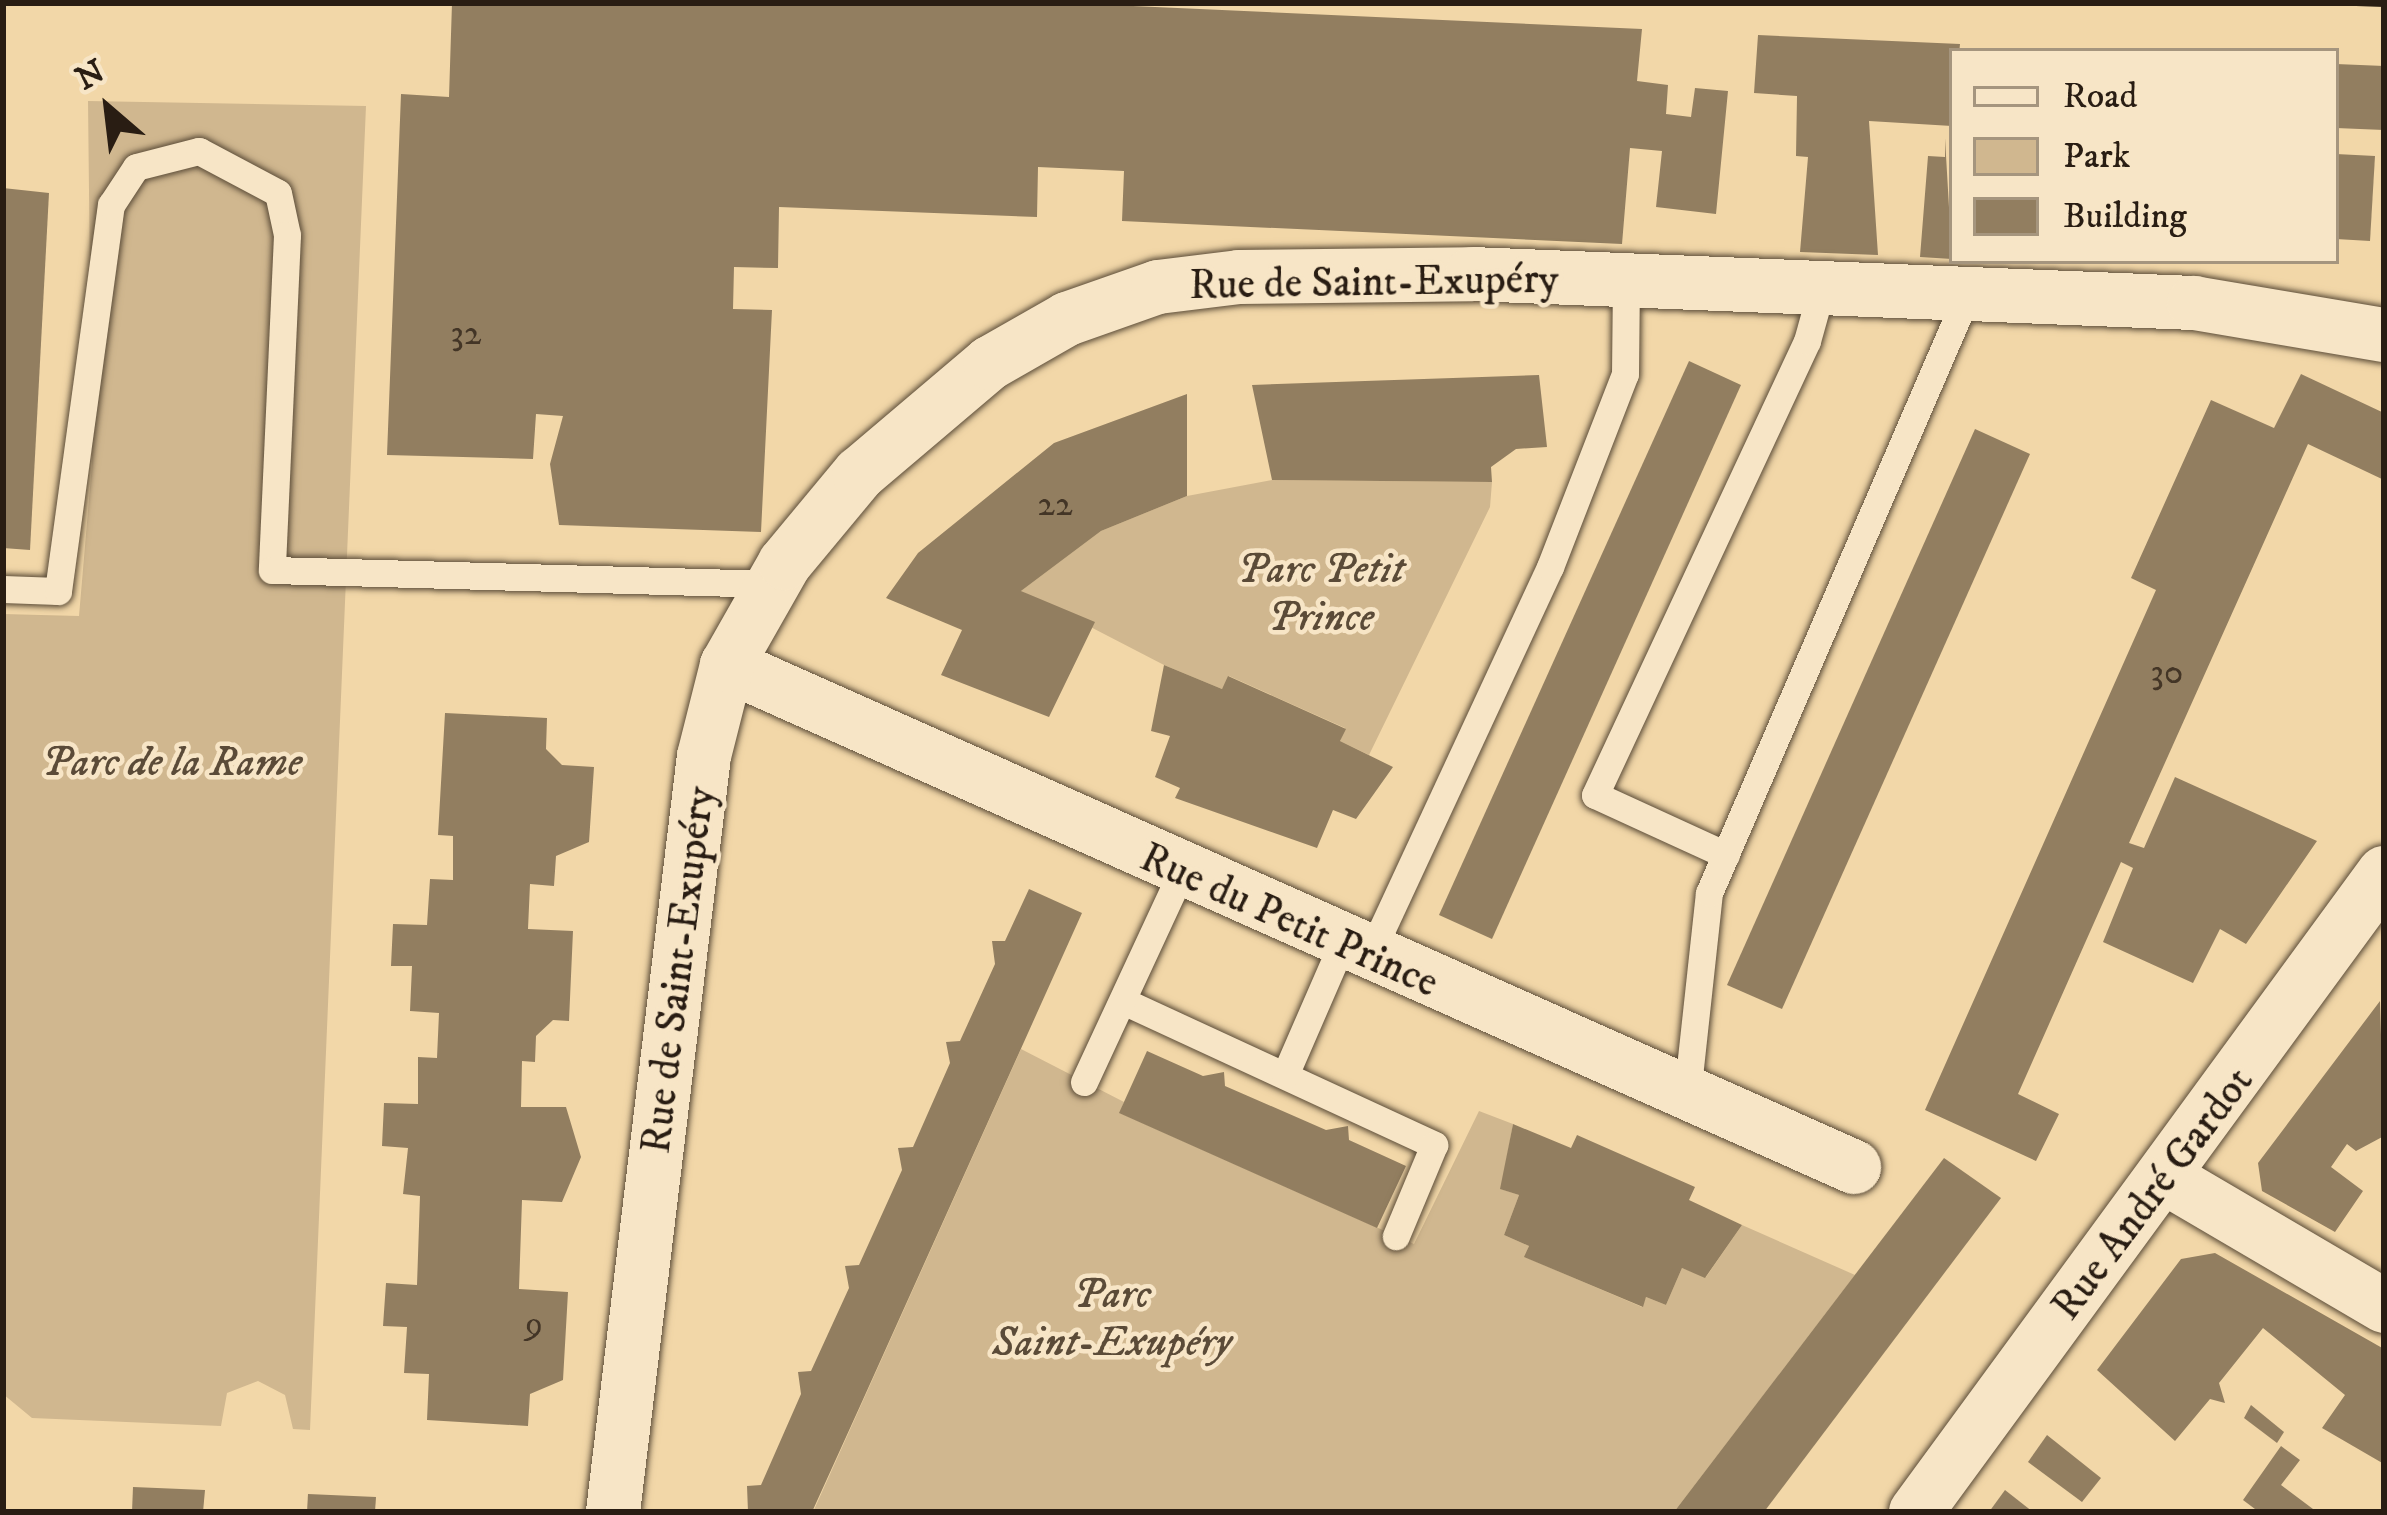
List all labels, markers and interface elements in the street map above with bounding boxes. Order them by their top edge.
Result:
north arrow [48,48,168,168]
legend [1949,48,2339,264]
text: N [69,51,112,100]
text: Road [2063,74,2138,119]
text: Park [2063,134,2130,179]
text: Building [2063,194,2187,239]
street label: Rue de Saint-Exupéry [1189,255,1559,311]
house number: 32 [450,312,482,356]
house number: 22 [1037,483,1073,527]
park label: Parc Petit Prince [1238,545,1404,644]
house number: 30 [2151,651,2183,695]
park label: Parc de la Rame [42,738,302,788]
street label: Rue de Saint-Exupéry [631,784,727,1156]
street label: Rue du Petit Prince [1132,833,1446,1009]
street label: Rue André Gardot [2041,1058,2265,1330]
park label: Parc Saint-Exupéry [992,1270,1232,1368]
house number: 9 [525,1303,543,1347]

